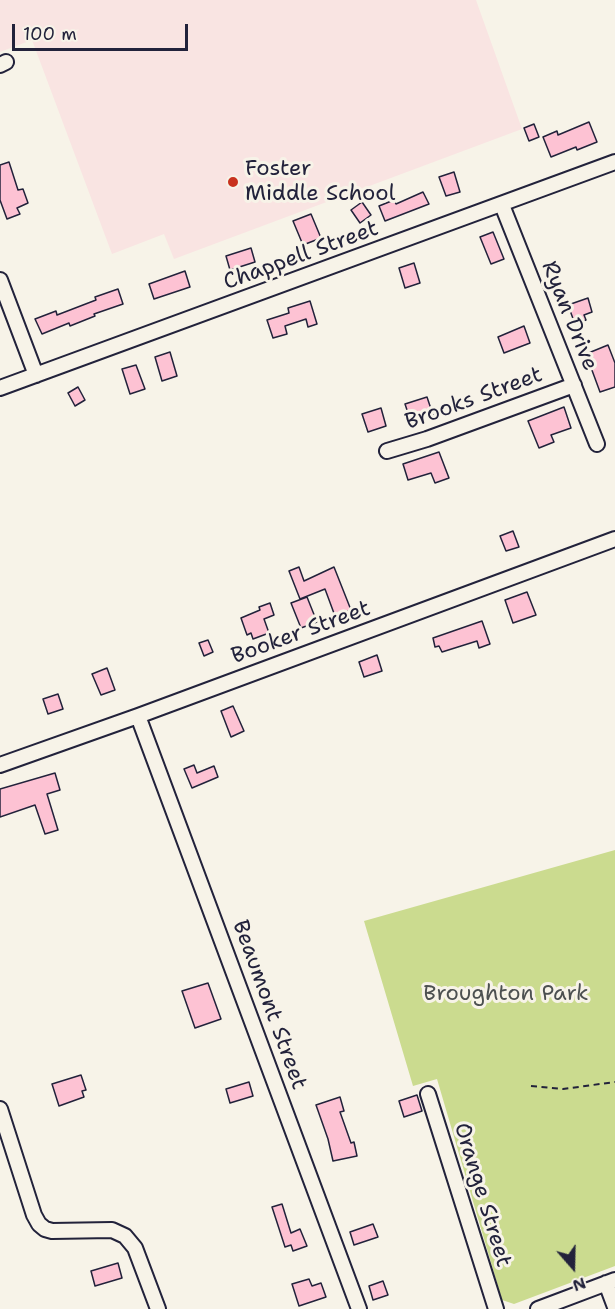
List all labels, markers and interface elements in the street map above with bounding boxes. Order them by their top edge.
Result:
scale bar [15,12,190,50]
text: 100 m [23,22,77,46]
place label: Foster Middle School [245,156,395,208]
marker: Foster Middle School [226,175,240,189]
street label: Chappell Street [220,216,382,296]
street label: Ryan Drive [535,257,603,375]
street label: Brooks Street [402,362,546,436]
street label: Booker Street [228,596,374,670]
street label: Beaumont Street [226,917,312,1093]
park label: Broughton Park [423,981,589,1007]
street label: Orange Street [448,1120,516,1270]
north arrow [543,1237,603,1297]
text: N [570,1272,589,1296]

